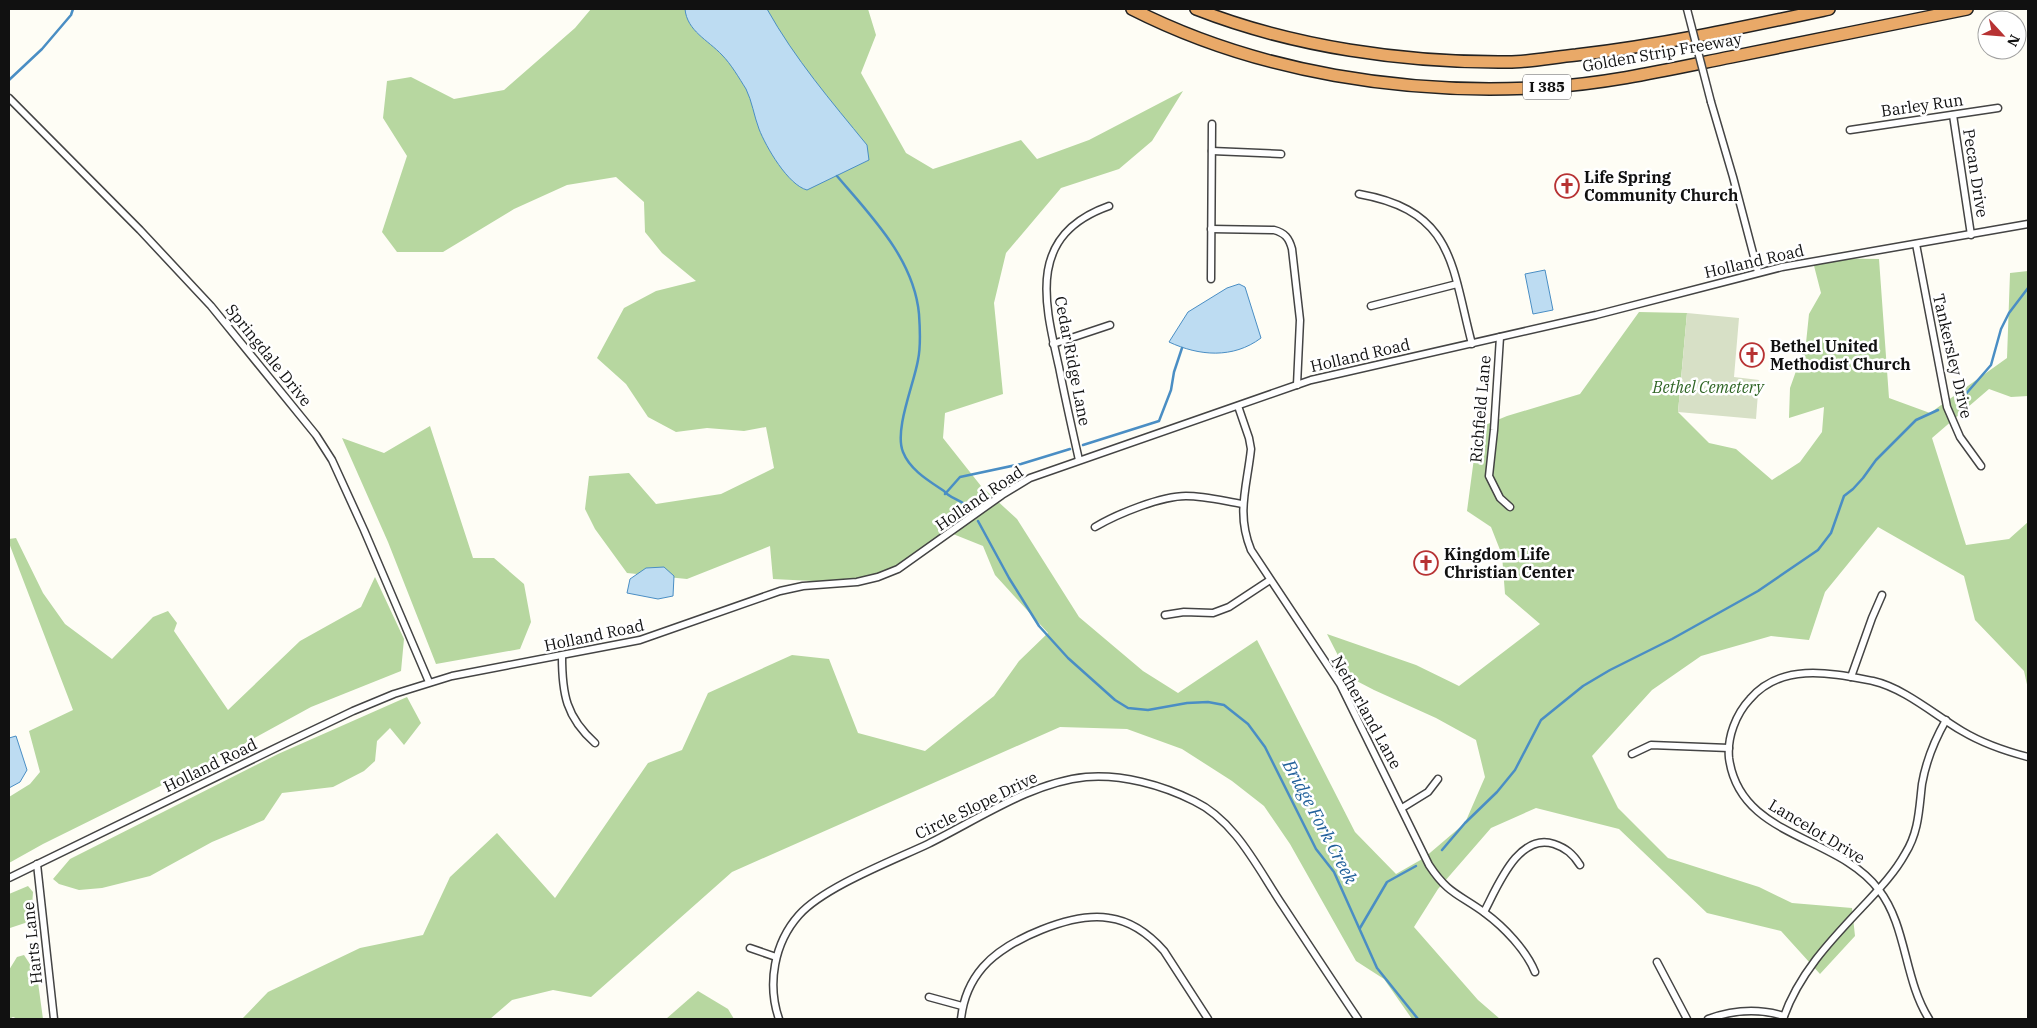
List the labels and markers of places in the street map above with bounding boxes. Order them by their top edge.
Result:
place label: Life Spring Community Church [1584,167,1738,205]
church icon: Life Spring Community Church [1554,173,1580,199]
place label: Bethel United Methodist Church [1770,336,1911,374]
church icon: Bethel United Methodist Church [1739,342,1765,368]
place label: Kingdom Life Christian Center [1444,544,1574,582]
church icon: Kingdom Life Christian Center [1413,550,1439,576]

